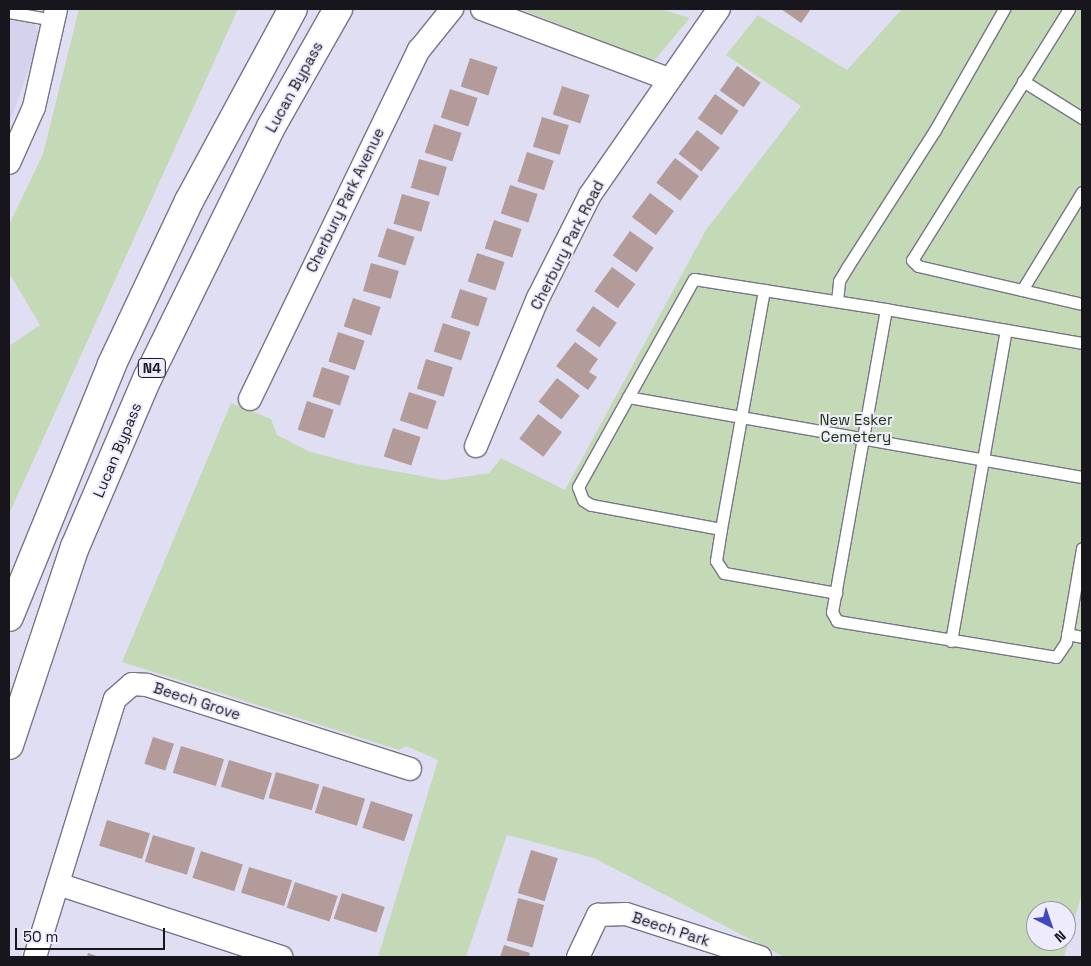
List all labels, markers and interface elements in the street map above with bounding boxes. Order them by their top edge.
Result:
street label: Lucan Bypass [262,38,326,136]
street label: Cherbury Park Avenue [302,125,388,275]
street label: Cherbury Park Road [527,177,607,313]
road number: N4 [137,356,167,379]
street label: Lucan Bypass [89,400,145,500]
park label: New Esker Cemetery [819,410,893,445]
street label: Beech Grove [151,678,243,724]
north arrow [1026,901,1076,951]
street label: Beech Park [630,908,712,950]
scale bar [18,918,168,950]
text: 50 m [23,927,58,946]
text: N [1051,927,1070,946]

